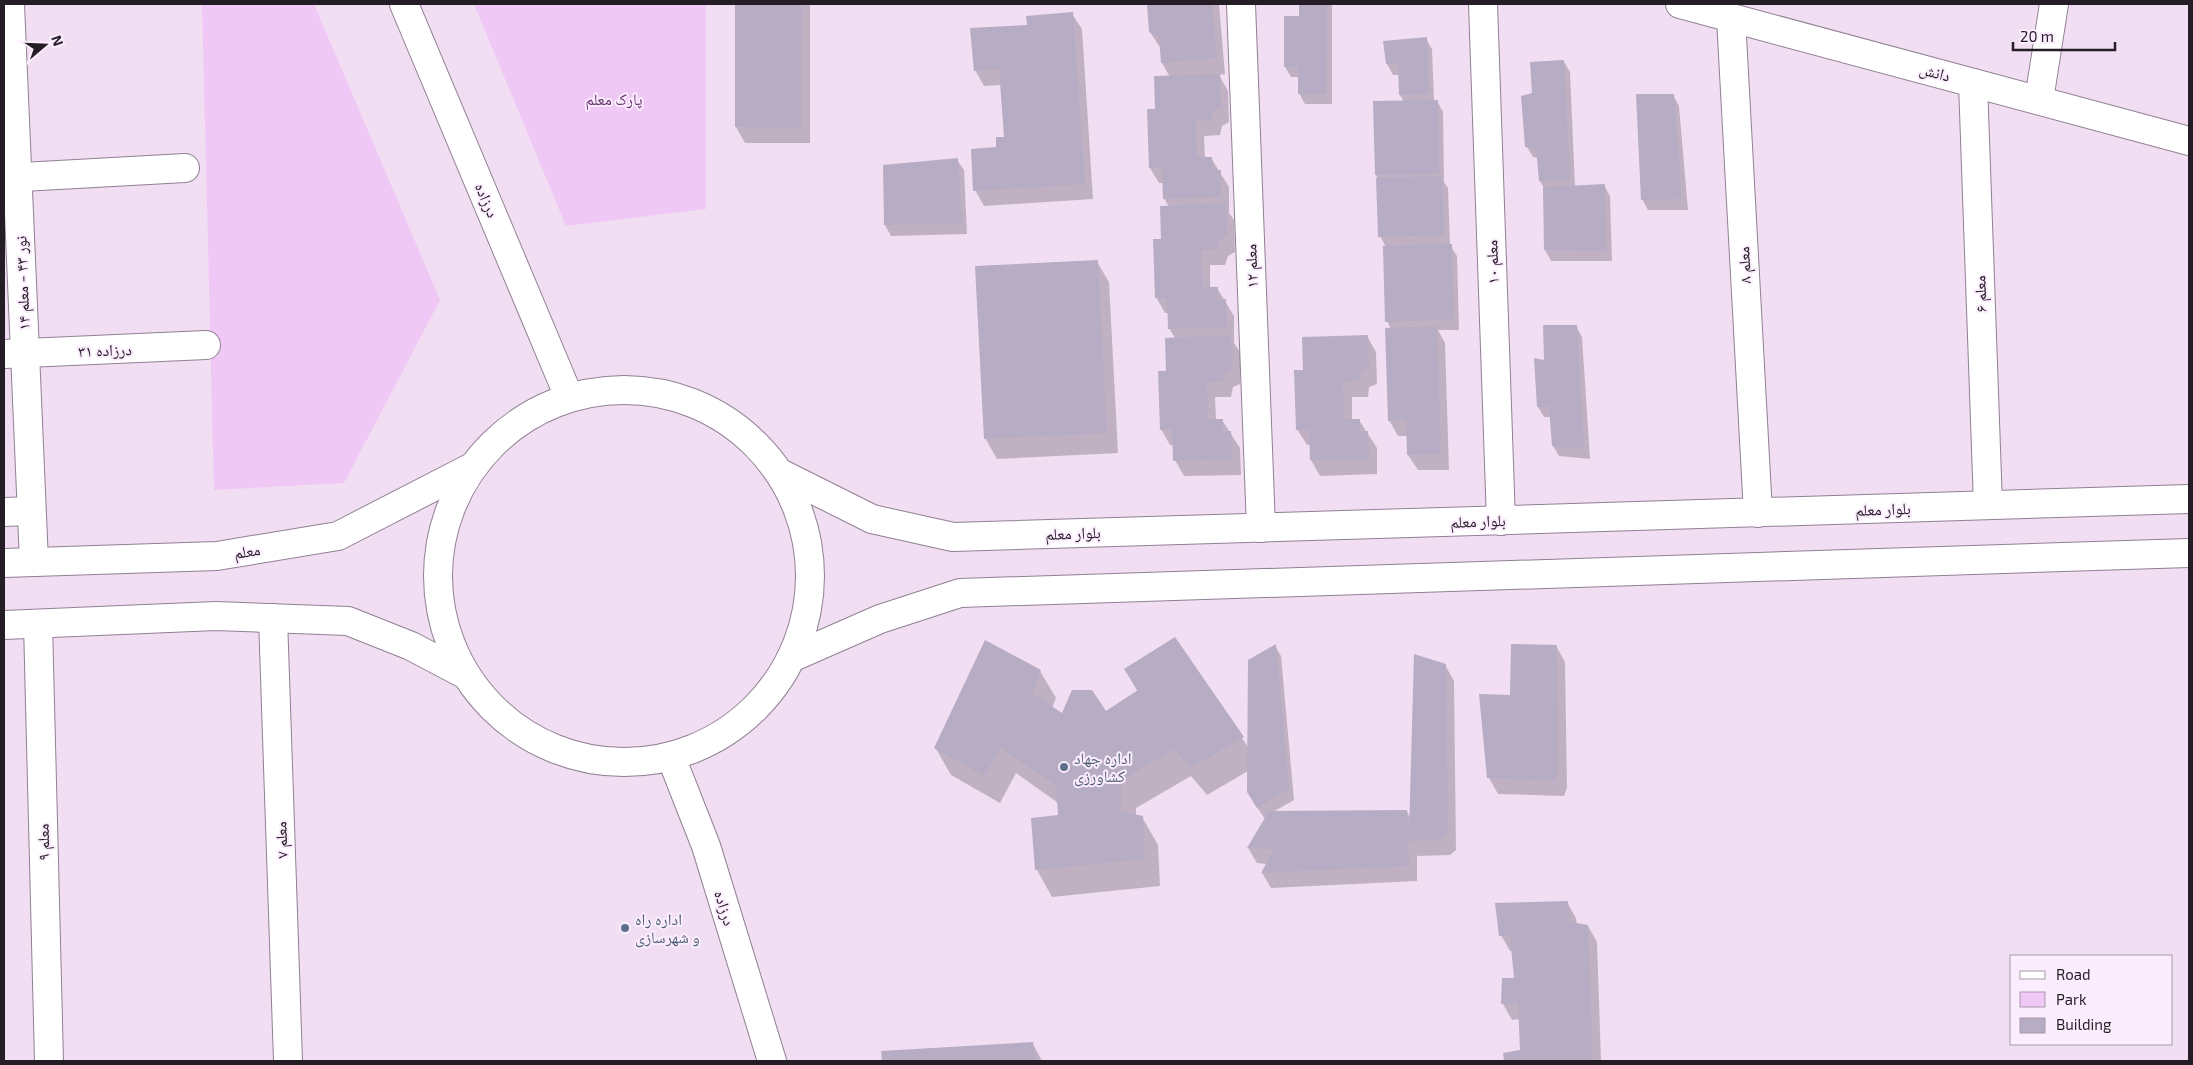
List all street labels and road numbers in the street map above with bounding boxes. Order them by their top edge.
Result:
street label: دانش [1917,58,1953,87]
street label: درزاده [471,180,503,220]
street label: نور ۴۳ - معلم ۱۴ [10,235,35,331]
street label: معلم ۱۰ [1481,240,1504,284]
street label: معلم ۱۲ [1240,244,1263,288]
street label: معلم ۸ [1733,246,1756,284]
street label: معلم ۶ [1969,275,1992,313]
street label: درزاده ۳۱ [78,339,132,361]
street label: بلوار معلم [1855,498,1911,521]
street label: بلوار معلم [1450,510,1506,533]
street label: بلوار معلم [1045,522,1101,545]
street label: معلم [232,539,262,564]
street label: معلم ۷ [270,821,293,859]
street label: معلم ۹ [33,823,54,861]
street label: درزاده [710,888,740,928]

